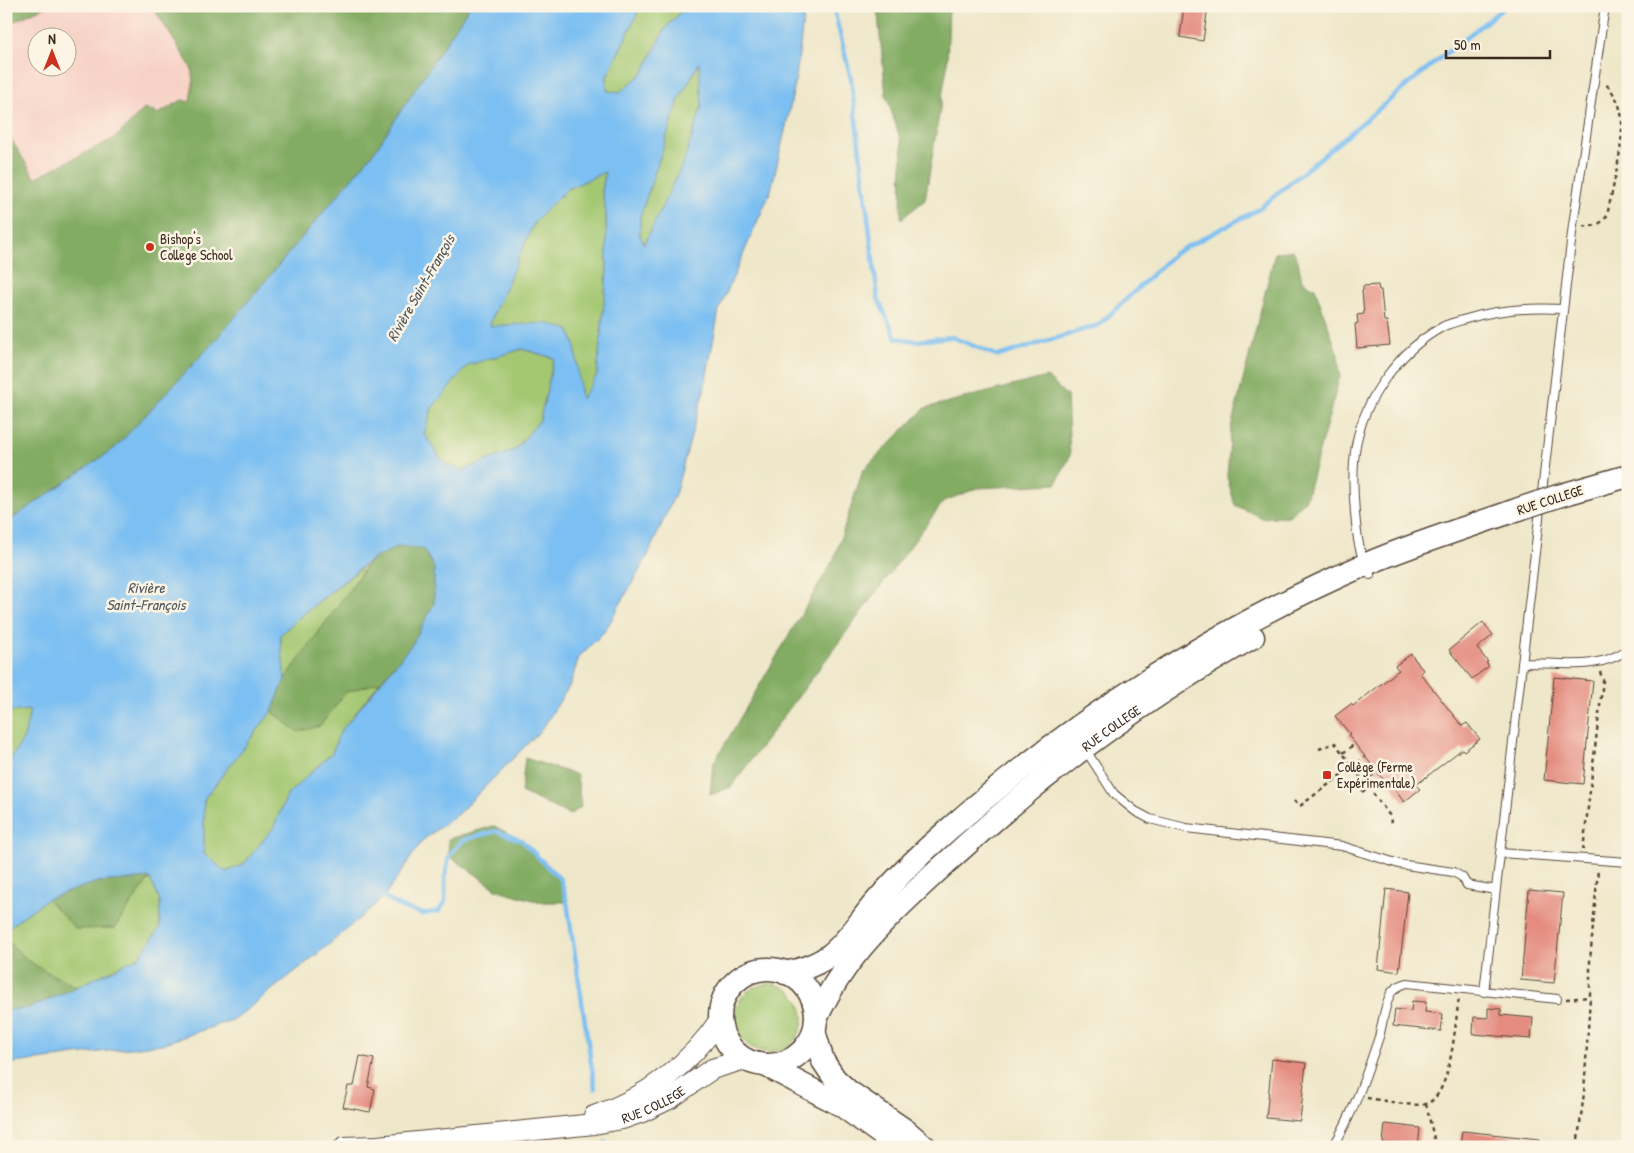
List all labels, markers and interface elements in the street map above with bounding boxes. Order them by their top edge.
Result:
north arrow [28,28,78,78]
scale bar [1446,28,1550,60]
text: N [48,29,56,48]
text: 50 m [1454,34,1481,55]
place label: Bishop's College School [160,229,233,265]
water label: Rivière Saint-François [382,230,460,345]
marker: Bishop's College School [144,241,156,253]
street label: RUE COLLEGE [1514,480,1585,519]
water label: Rivière Saint-François [106,577,187,615]
street label: RUE COLLEGE [1077,700,1144,755]
place label: Collège (Ferme Expérimentale) [1337,757,1416,793]
marker: Collège (Ferme Expérimentale) [1321,769,1333,781]
street label: RUE COLLEGE [619,1081,689,1127]

